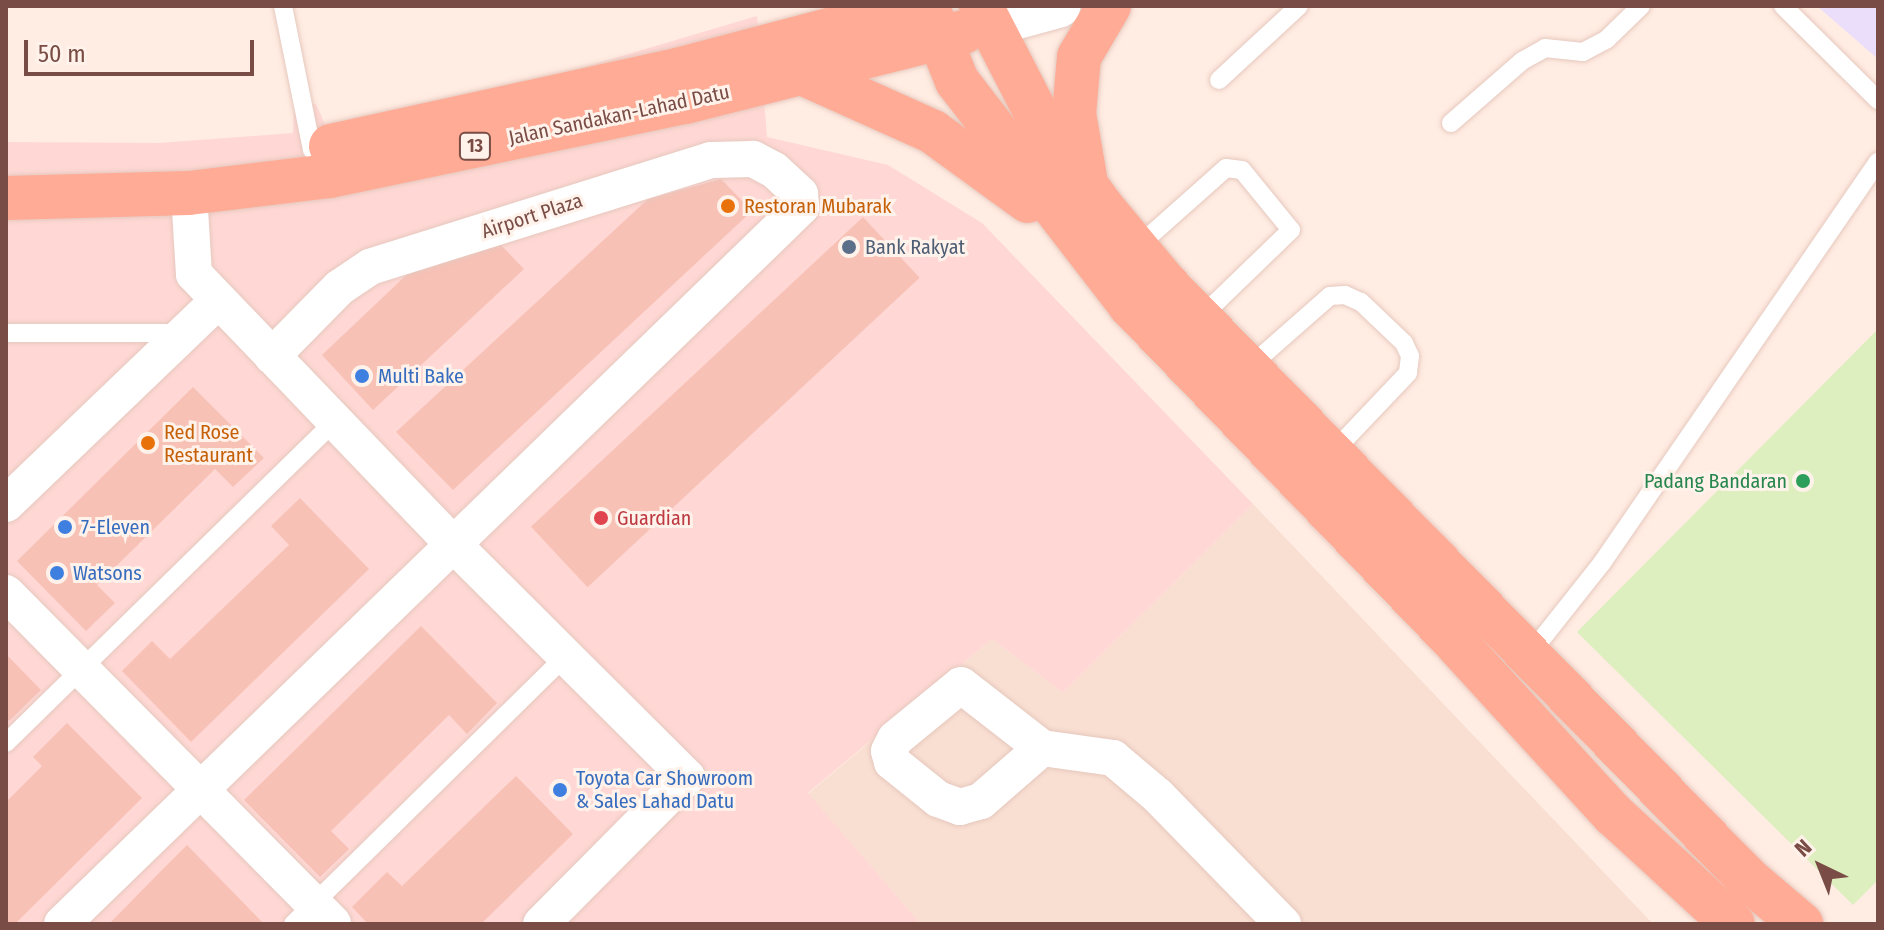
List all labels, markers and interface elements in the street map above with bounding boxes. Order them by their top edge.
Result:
scale bar [28,24,258,74]
text: 50 m [38,40,86,68]
street label: Jalan Sandakan-Lahad Datu [506,80,732,150]
road number: 13 [457,132,493,160]
street label: Airport Plaza [479,188,585,244]
place label: Restoran Mubarak [744,194,892,218]
marker: Restoran Mubarak [719,197,737,215]
place label: Bank Rakyat [865,235,965,259]
marker: Bank Rakyat [840,238,858,256]
place label: Multi Bake [378,364,464,388]
marker: Multi Bake [353,367,371,385]
place label: Red Rose Restaurant [164,420,253,467]
marker: Red Rose Restaurant [139,434,157,452]
place label: Padang Bandaran [1644,469,1787,493]
marker: Padang Bandaran [1794,472,1812,490]
place label: Guardian [617,506,691,530]
marker: Guardian [592,509,610,527]
place label: 7-Eleven [81,515,150,539]
marker: 7-Eleven [56,518,74,536]
place label: Watsons [73,561,142,585]
marker: Watsons [48,564,66,582]
place label: Toyota Car Showroom & Sales Lahad Datu [576,766,753,813]
marker: Toyota Car Showroom & Sales Lahad Datu [551,781,569,799]
north arrow [1780,826,1860,906]
text: N [1789,834,1817,862]

